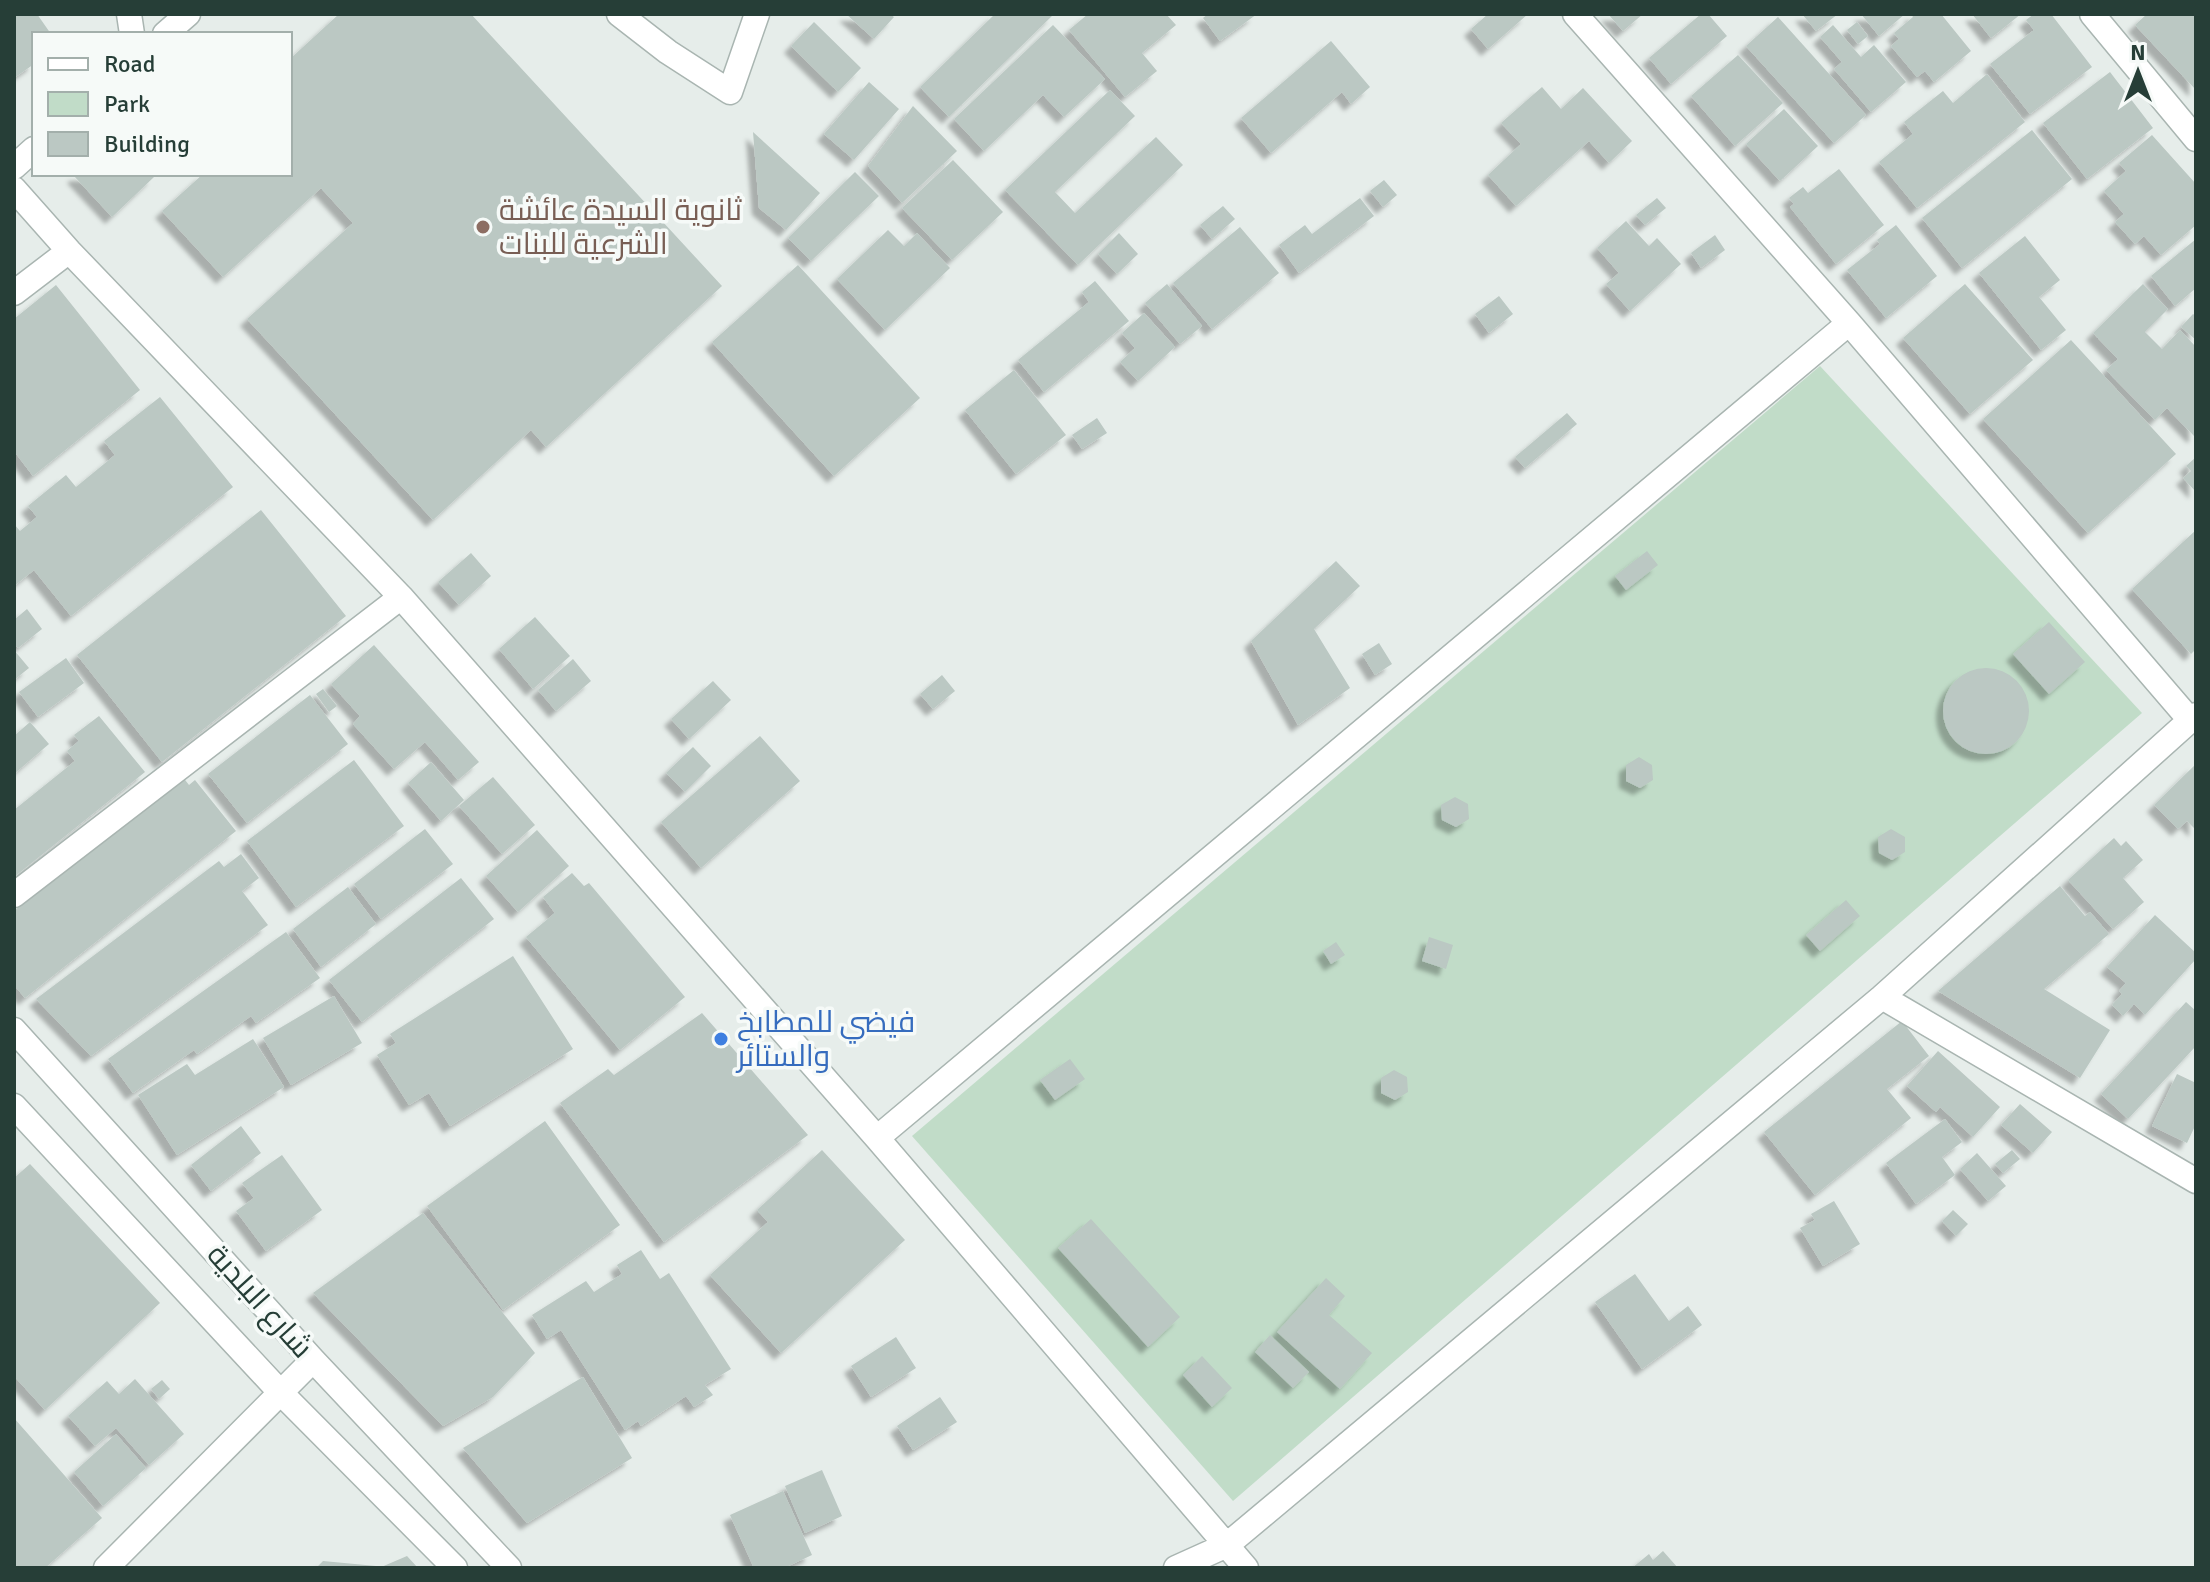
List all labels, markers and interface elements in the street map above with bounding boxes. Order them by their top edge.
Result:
legend [32,32,292,176]
north arrow [2098,32,2178,112]
text: N [2130,39,2146,66]
text: Road [104,49,155,79]
text: Park [104,89,150,119]
text: Building [104,129,190,159]
place label: ثانوية السيدة عائشة الشرعية للبنات [499,192,742,263]
marker: ثانوية السيدة عائشة الشرعية للبنات [474,218,492,236]
place label: فيضي للمطابخ والستائر [735,1004,915,1075]
marker: فيضي للمطابخ والستائر [712,1030,730,1048]
street label: شارع البلدية [198,1237,320,1367]

